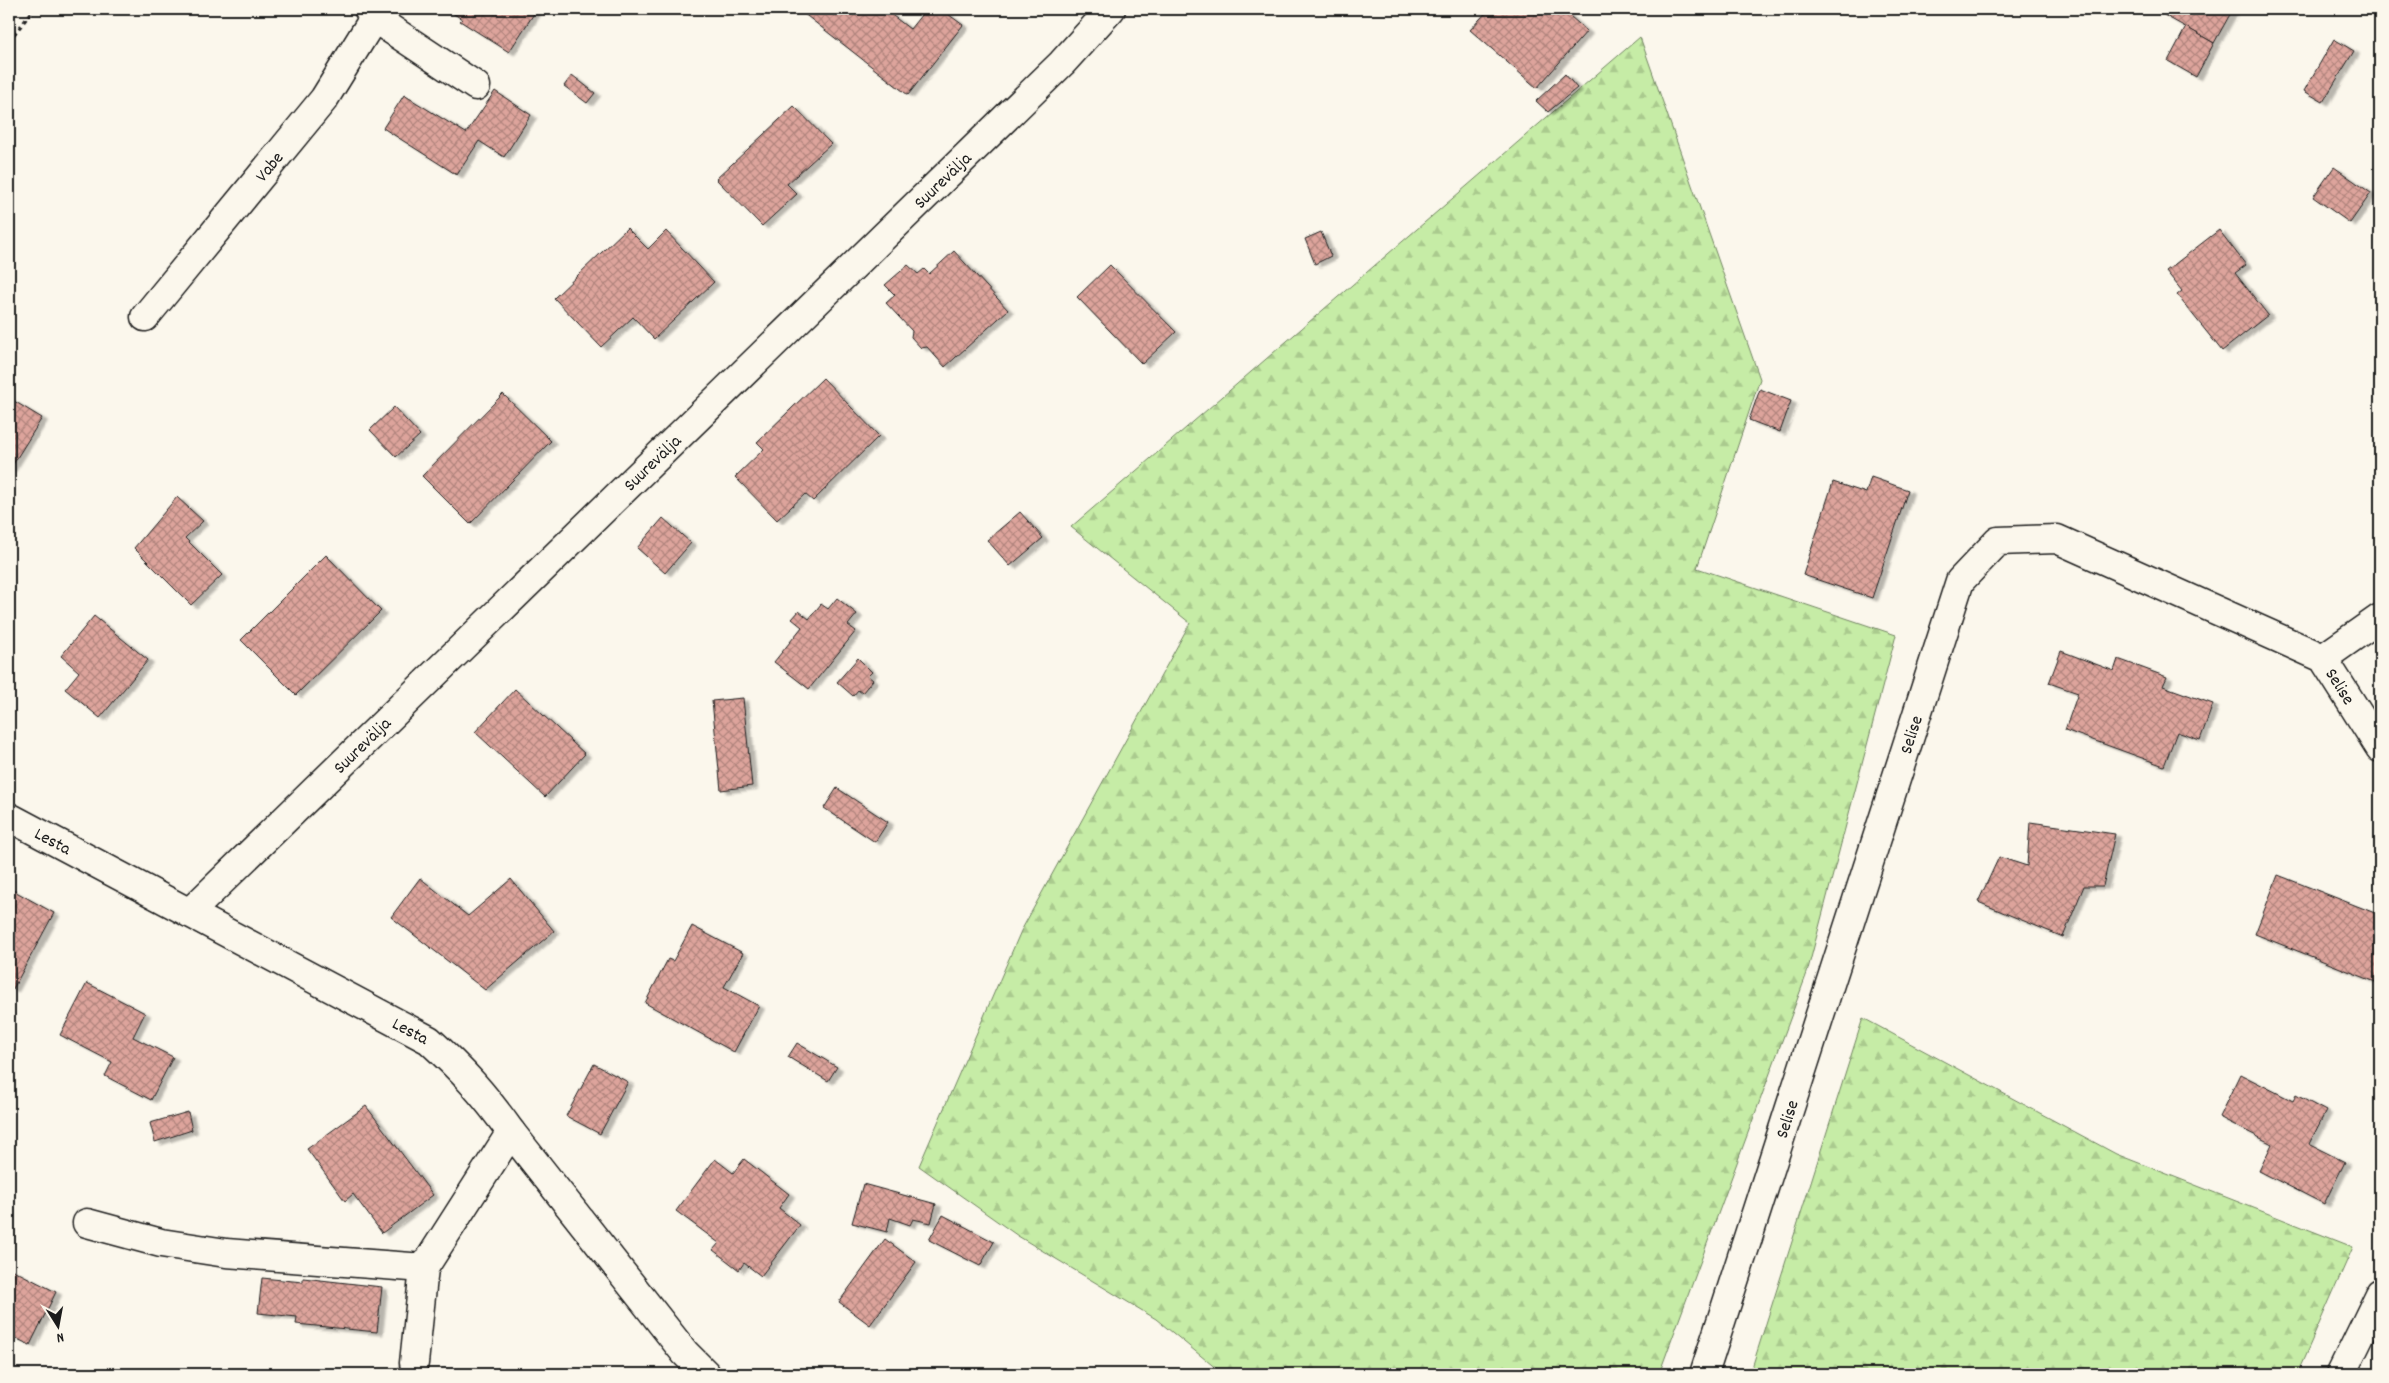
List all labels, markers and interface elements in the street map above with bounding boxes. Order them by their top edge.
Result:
street label: Vabe [251,147,291,189]
street label: Suurevälja [909,147,979,216]
street label: Suurevälja [619,430,689,498]
street label: Selise [2318,664,2360,711]
street label: Suurevälja [329,712,398,781]
street label: Selise [1895,713,1931,758]
street label: Lesta [29,823,75,863]
street label: Lesta [387,1013,433,1053]
street label: Selise [1771,1097,1807,1142]
north arrow [32,1300,82,1350]
text: N [55,1326,65,1347]

